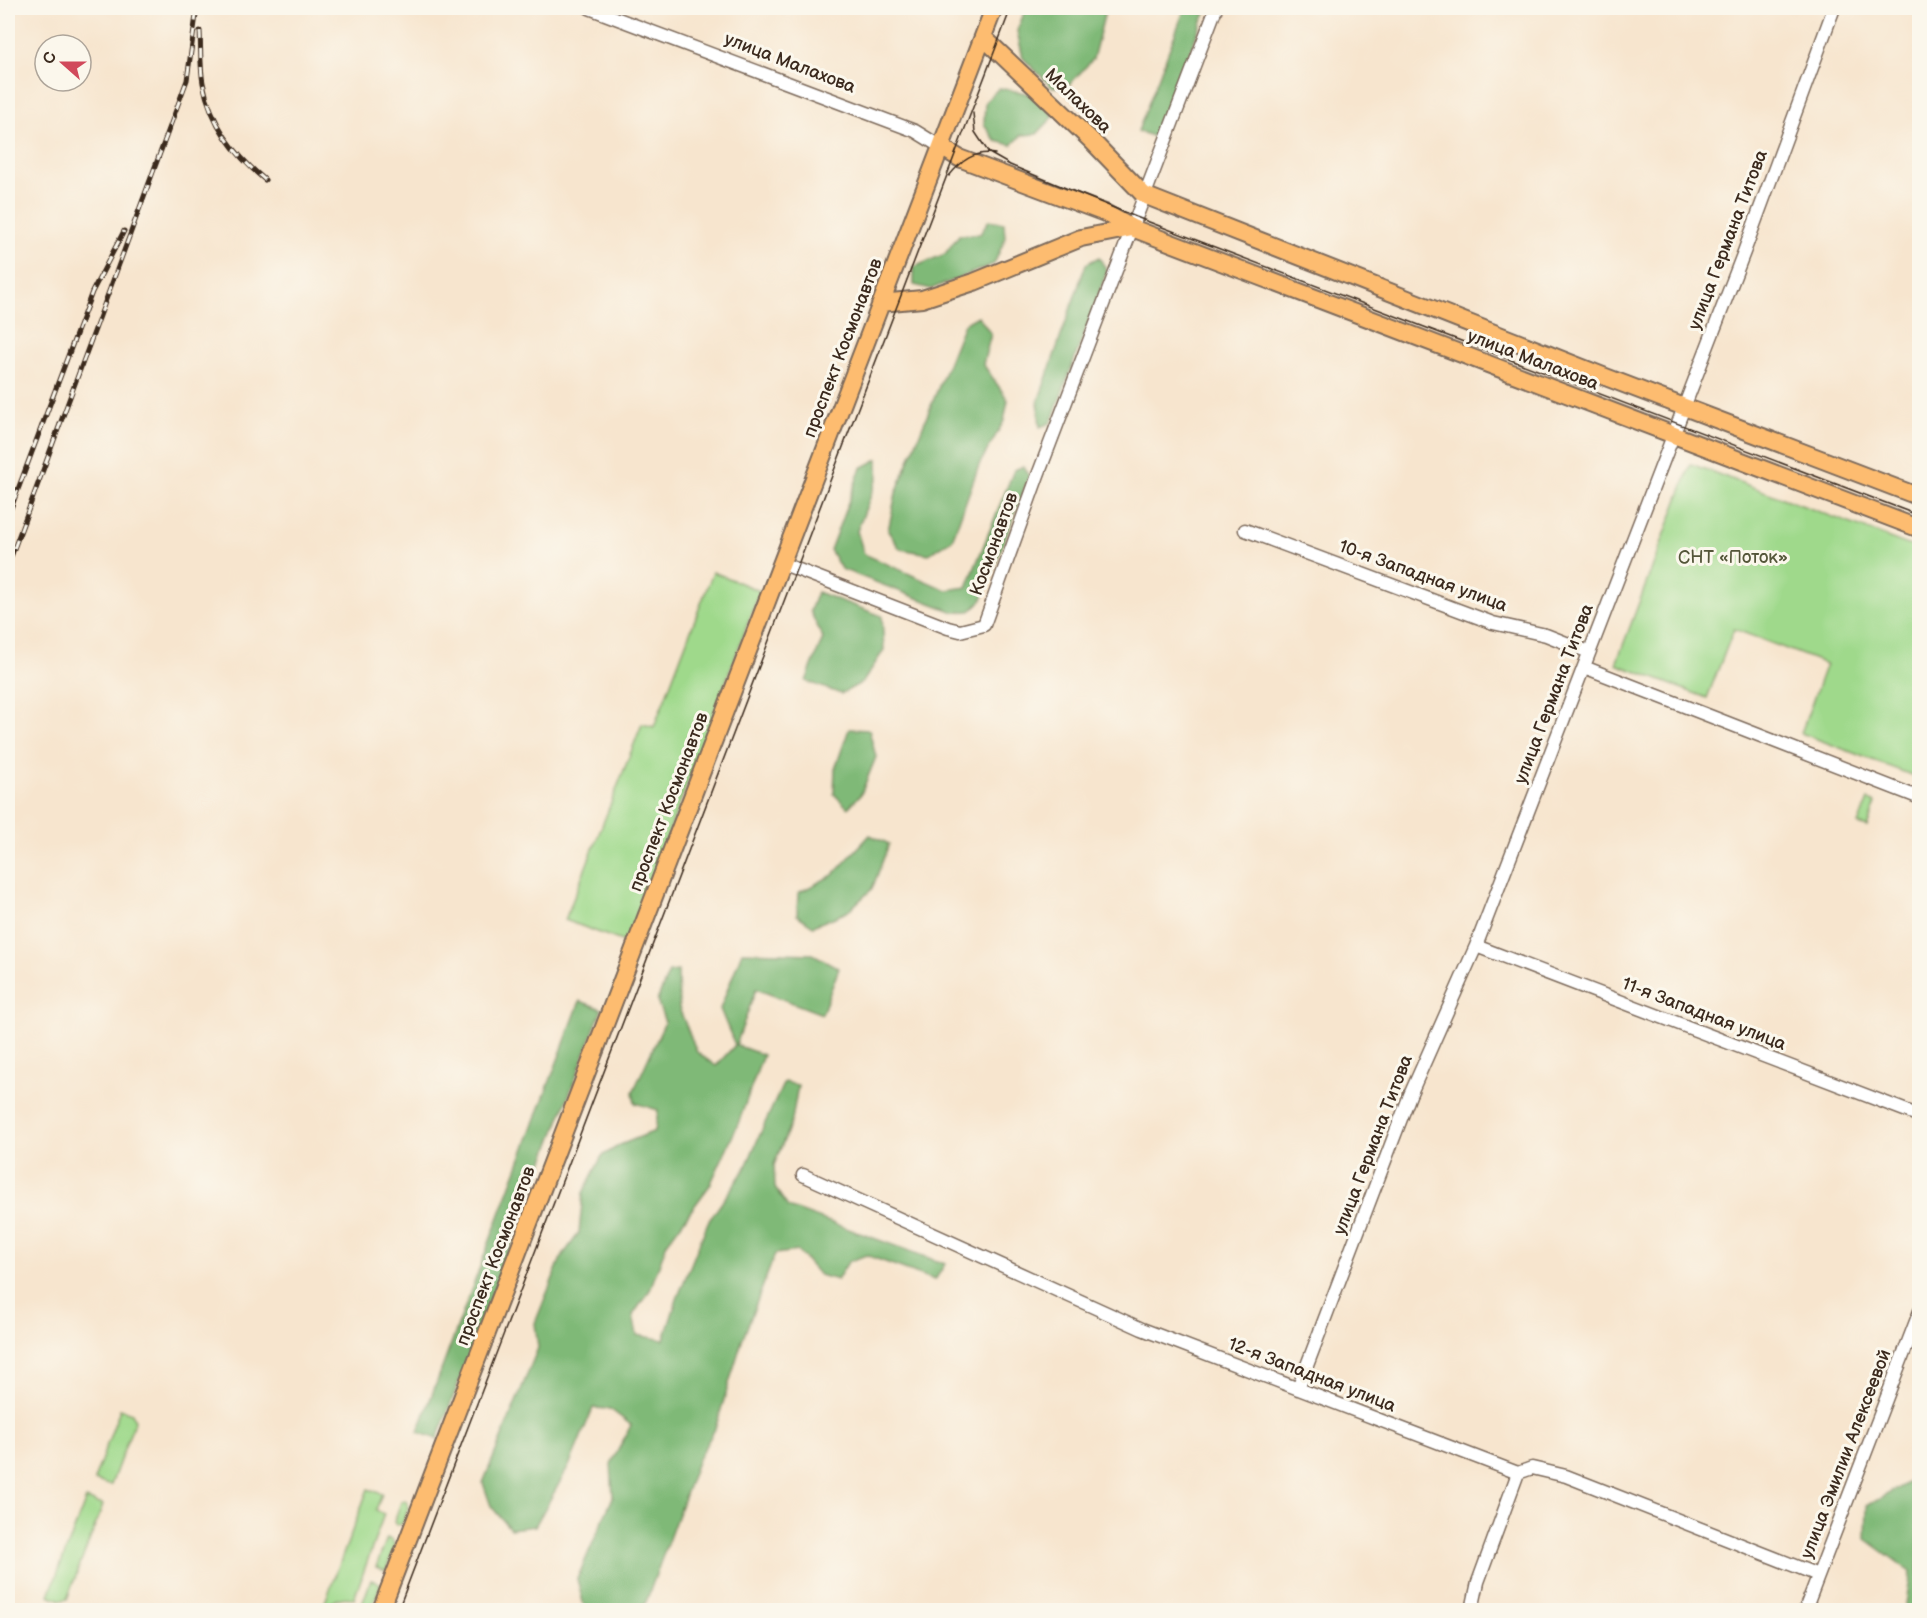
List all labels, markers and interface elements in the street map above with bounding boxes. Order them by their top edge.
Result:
street label: улица Малахова [722,28,859,98]
north arrow [33,33,93,93]
text: С [40,50,61,67]
street label: Малахова [1041,64,1116,138]
street label: улица Германа Титова [1684,147,1772,333]
street label: проспект Космонавтов [799,255,887,441]
street label: улица Малахова [1465,325,1602,395]
street label: Космонавтов [966,489,1023,598]
street label: 10-я Западная улица [1336,536,1510,616]
park label: СНТ «Поток» [1678,547,1788,568]
street label: улица Германа Титова [1510,601,1598,787]
street label: проспект Космонавтов [625,709,713,895]
street label: 11-я Западная улица [1619,973,1789,1055]
street label: улица Германа Титова [1329,1052,1417,1238]
street label: проспект Космонавтов [452,1163,540,1349]
street label: 12-я Западная улица [1225,1333,1399,1417]
street label: улица Эмилии Алексеевой [1796,1346,1896,1562]

